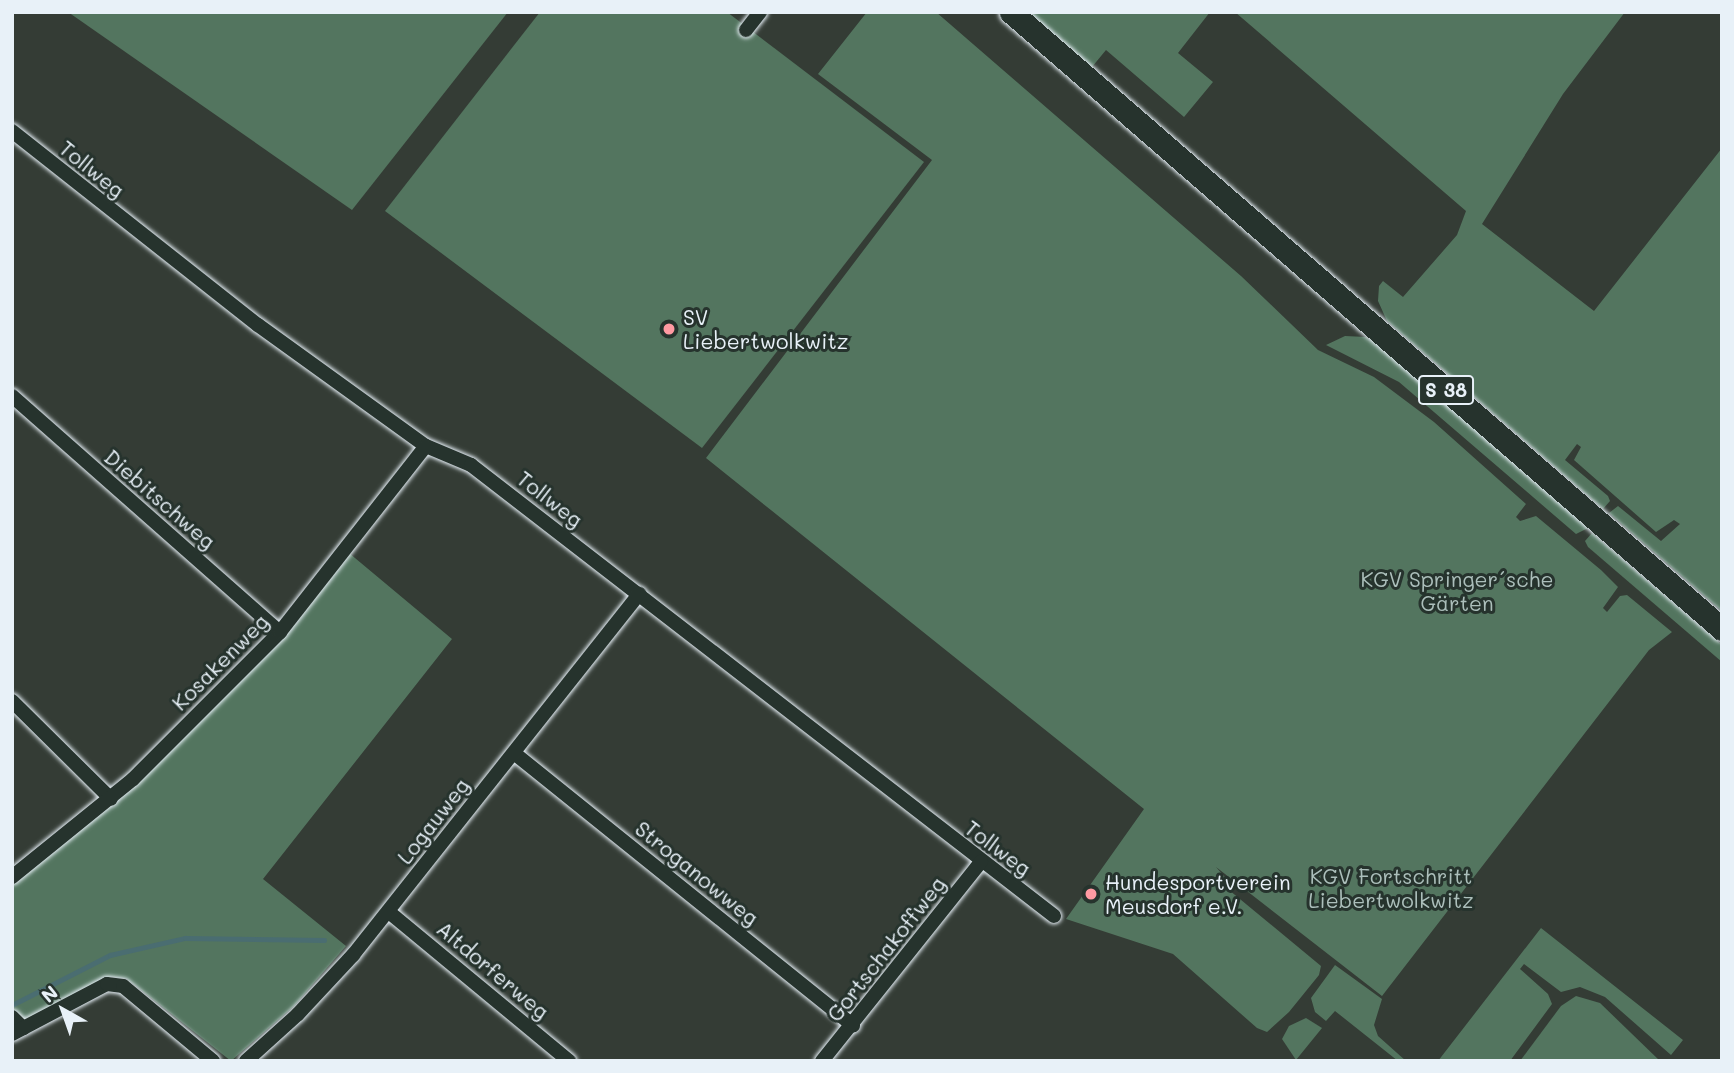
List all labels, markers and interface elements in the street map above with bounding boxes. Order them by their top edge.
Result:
street label: Tollweg [54,135,130,203]
place label: SV Liebertwolkwitz [683,304,848,354]
marker: SV Liebertwolkwitz [661,321,677,337]
road number: S 38 [1418,374,1474,406]
street label: Diebitschweg [99,444,221,554]
street label: Tollweg [512,466,588,532]
park label: KGV Springer´sche Gärten [1361,566,1553,616]
street label: Kosakenweg [167,609,273,715]
street label: Logauweg [392,773,474,869]
street label: Tollweg [960,815,1036,881]
street label: Stroganowweg [630,816,764,930]
park label: KGV Fortschritt Liebertwolkwitz [1308,863,1474,913]
place label: Hundesportverein Meusdorf e.V. [1105,869,1291,919]
street label: Gortschakoffweg [822,872,950,1026]
marker: Hundesportverein Meusdorf e.V. [1083,886,1099,902]
street label: Altdorferweg [432,916,554,1024]
north arrow [28,975,98,1045]
text: N [36,979,63,1008]

